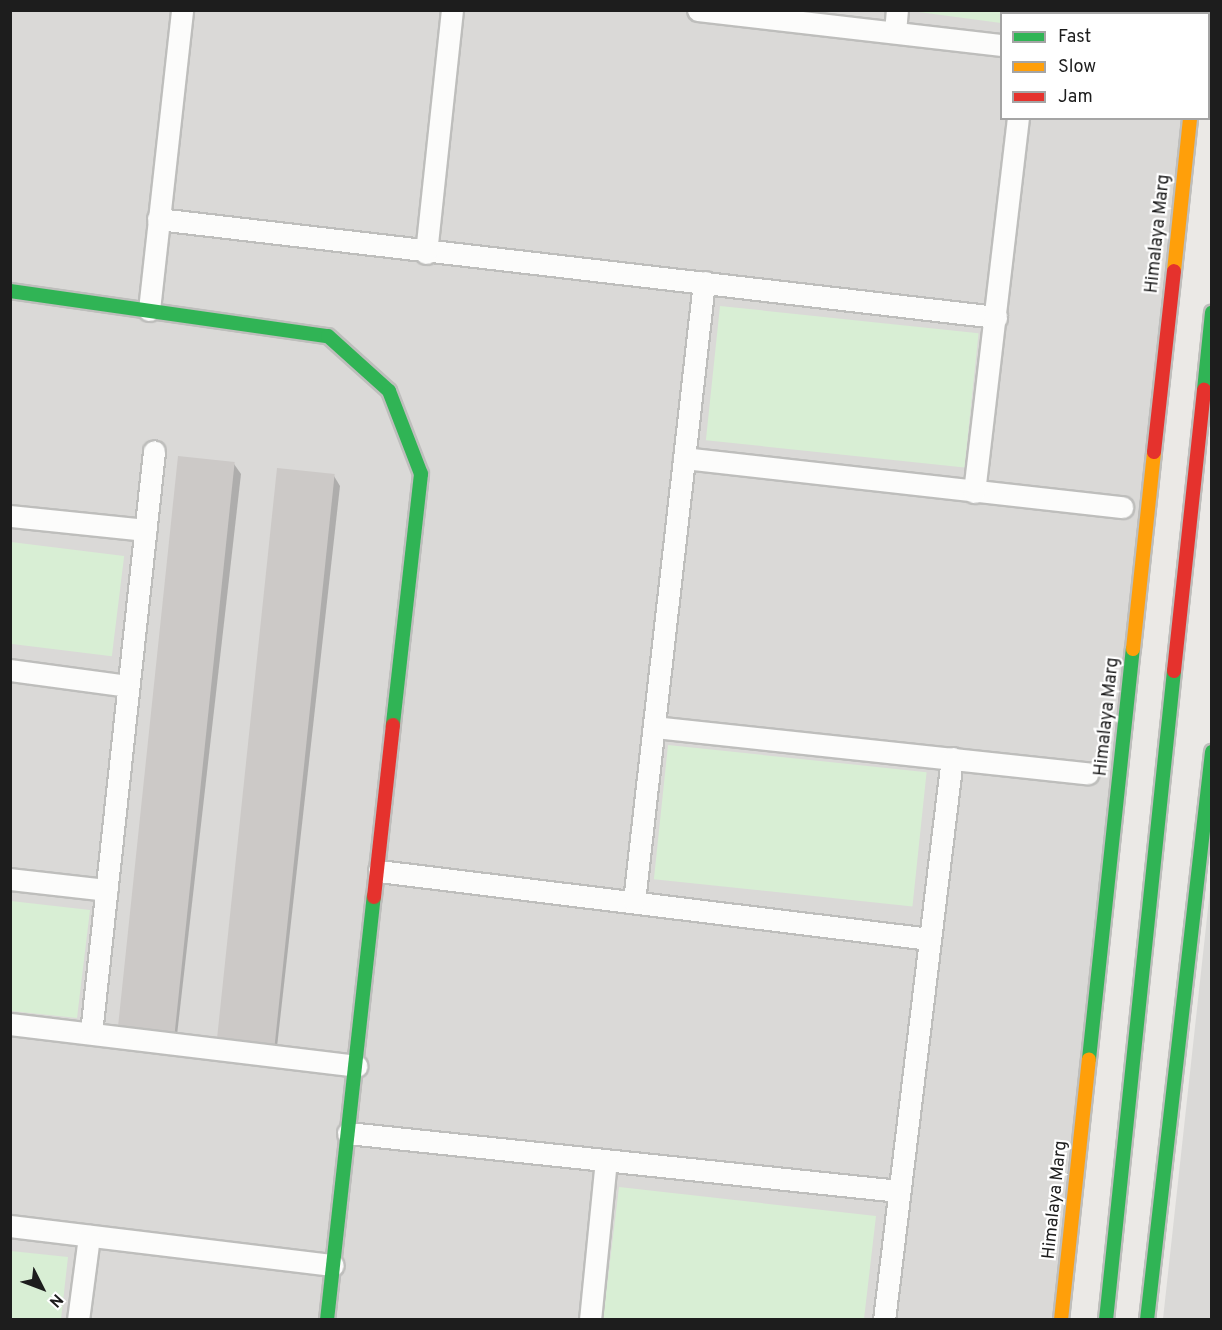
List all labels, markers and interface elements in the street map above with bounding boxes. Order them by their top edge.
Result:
legend [1000,12,1210,120]
text: Fast [1058,26,1091,49]
text: Slow [1058,56,1096,79]
text: Jam [1058,86,1093,109]
street label: Himalaya Marg [1142,174,1176,294]
street label: Himalaya Marg [1091,657,1125,777]
street label: Himalaya Marg [1039,1140,1073,1260]
north arrow [12,1258,72,1318]
text: N [44,1289,67,1311]

